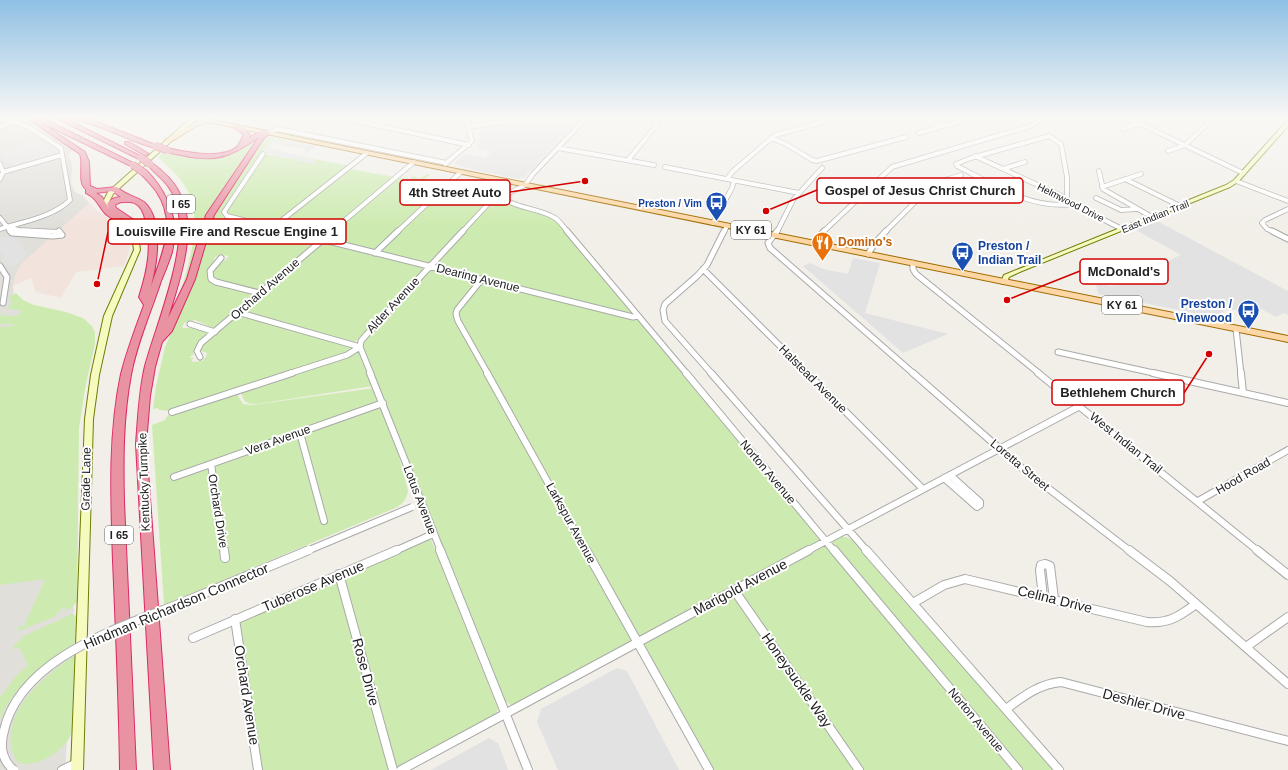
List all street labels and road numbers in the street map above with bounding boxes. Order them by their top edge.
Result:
street label: Helmwood Drive [1036,181,1106,224]
road number: I 65 [167,195,195,213]
street label: East Indian Trail [1120,198,1190,235]
road number: KY 61 [731,221,771,239]
street label: Orchard Avenue [228,255,302,323]
street label: Dearing Avenue [435,261,521,295]
street label: Alder Avenue [364,274,423,336]
road number: KY 61 [1102,296,1142,314]
street label: Halstead Avenue [776,342,850,416]
street label: West Indian Trail [1087,410,1165,476]
street label: Vera Avenue [244,422,313,458]
street label: Kentucky Turnpike [135,432,153,532]
street label: Loretta Street [988,436,1053,494]
street label: Norton Avenue [737,437,799,507]
street label: Grade Lane [78,447,94,511]
street label: Hood Road [1213,455,1273,497]
street label: Lotus Avenue [400,464,440,537]
street label: Orchard Drive [205,473,231,549]
street label: Larkspur Avenue [543,480,599,566]
road number: I 65 [105,526,133,544]
street label: Marigold Avenue [690,555,790,618]
street label: Tuberose Avenue [260,557,366,615]
street label: Hindman Richardson Connector [81,560,271,652]
street label: Celina Drive [1016,582,1094,616]
street label: Honeysuckle Way [758,630,836,730]
street label: Rose Drive [349,636,383,708]
street label: Orchard Avenue [231,644,263,746]
street label: Norton Avenue [945,685,1007,755]
street label: Deshler Drive [1101,685,1187,723]

